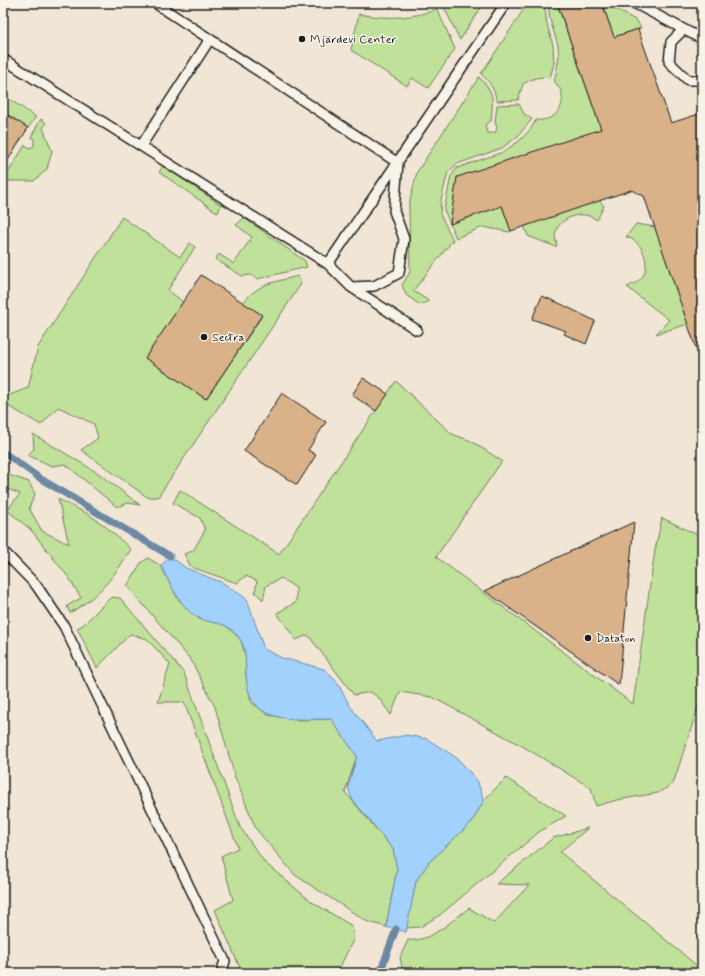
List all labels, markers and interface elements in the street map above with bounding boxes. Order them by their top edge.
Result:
place label: Mjärdevi Center [310,32,397,48]
marker: Mjärdevi Center [297,34,307,44]
place label: Sectra [212,330,245,346]
marker: Sectra [199,332,209,342]
place label: Dataton [596,631,635,647]
marker: Dataton [583,633,593,643]

